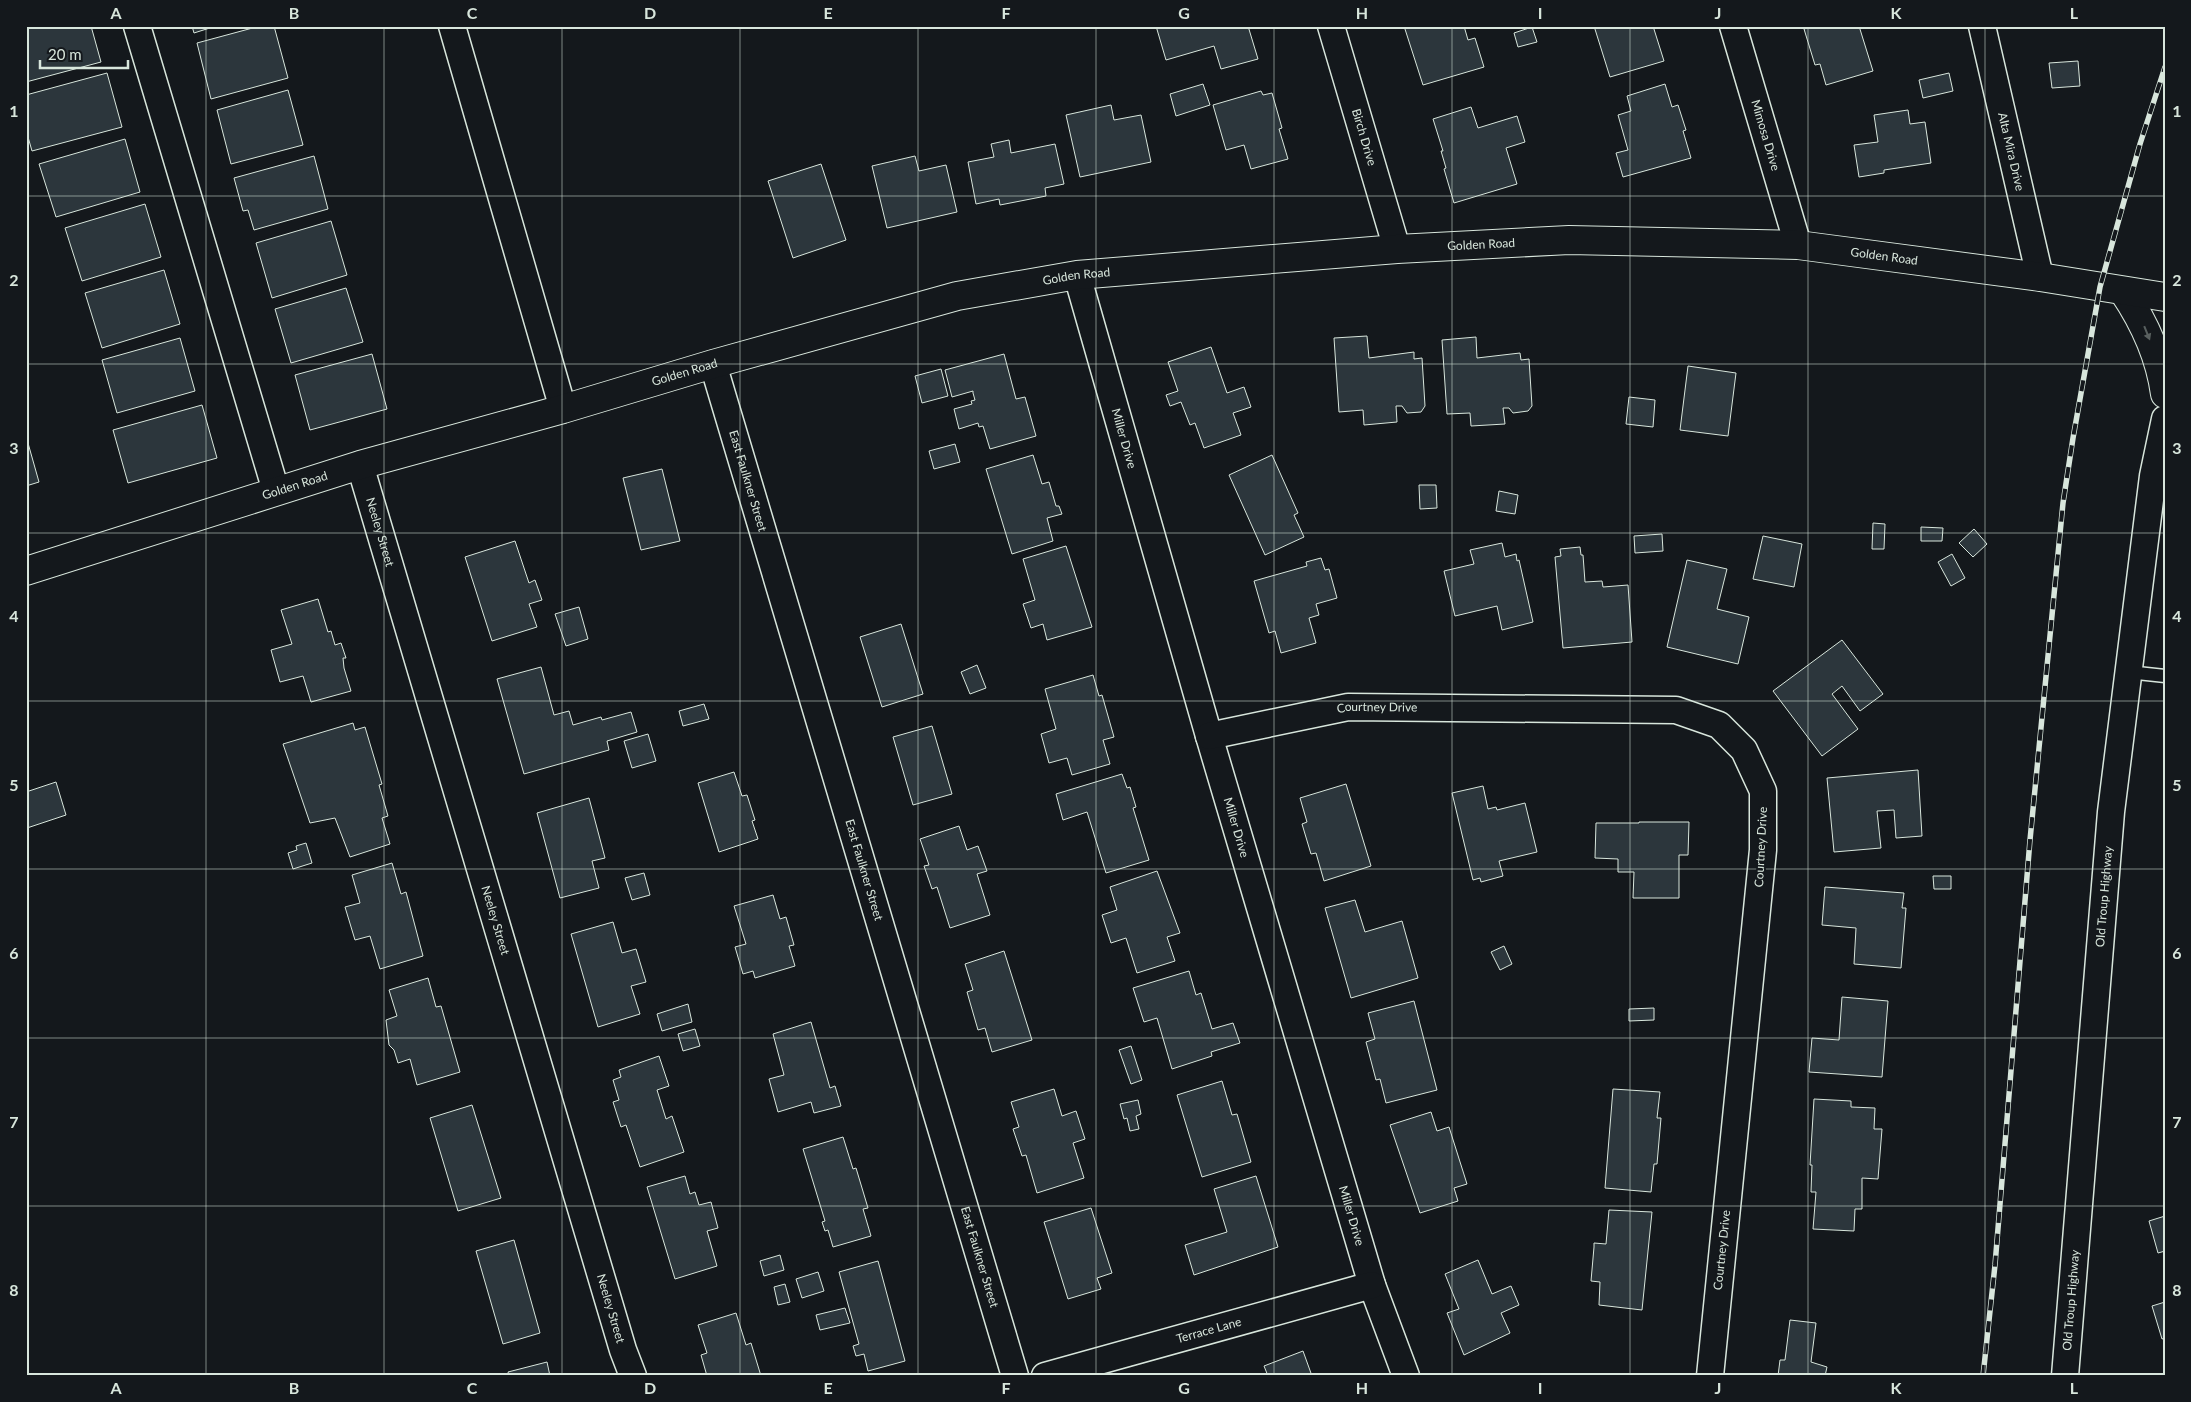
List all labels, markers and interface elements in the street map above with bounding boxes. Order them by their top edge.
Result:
text: A [109,3,122,22]
text: B [289,3,299,22]
text: C [467,3,478,22]
text: D [644,3,656,22]
text: E [823,3,833,22]
text: F [1001,3,1011,22]
text: G [1178,3,1190,22]
text: H [1356,3,1368,22]
text: I [1538,3,1542,22]
text: J [1715,3,1721,22]
text: K [1891,3,1903,22]
text: L [2070,3,2079,22]
scale bar [40,38,128,70]
text: 20 m [48,45,82,63]
street label: Mimosa Drive [1748,98,1784,173]
text: 1 [9,101,19,120]
text: 1 [2172,101,2182,120]
street label: Birch Drive [1349,107,1380,167]
street label: Alta Mira Drive [1995,111,2028,192]
street label: Golden Road [1447,235,1515,253]
street label: Golden Road [1850,244,1919,268]
street label: Golden Road [1041,264,1111,288]
text: 2 [9,270,19,289]
text: 2 [2172,270,2182,289]
one-way arrow [2143,326,2151,341]
street label: Golden Road [650,355,719,389]
street label: Miller Drive [1109,407,1140,470]
street label: East Faulkner Street [726,428,771,534]
text: 3 [9,438,19,457]
text: 3 [2172,438,2182,457]
street label: Golden Road [260,468,329,503]
street label: Neeley Street [363,496,398,569]
text: 4 [9,606,19,625]
text: 4 [2172,606,2182,625]
street label: Courtney Drive [1335,698,1417,716]
text: 5 [9,775,19,794]
text: 5 [2172,775,2182,794]
street label: Miller Drive [1221,796,1253,859]
street label: Courtney Drive [1751,806,1770,888]
street label: East Faulkner Street [842,817,887,923]
street label: Old Troup Highway [2092,845,2115,948]
street label: Neeley Street [478,884,513,957]
text: 6 [9,943,19,962]
text: 6 [2172,943,2182,962]
text: 7 [9,1112,19,1131]
text: 7 [2172,1112,2182,1131]
street label: Miller Drive [1336,1184,1368,1247]
street label: East Faulkner Street [958,1205,1002,1310]
street label: Courtney Drive [1710,1209,1733,1291]
street label: Old Troup Highway [2059,1248,2082,1351]
street label: Neeley Street [594,1272,629,1345]
text: 8 [9,1280,19,1299]
text: 8 [2172,1280,2182,1299]
street label: Terrace Lane [1174,1314,1243,1346]
text: A [109,1378,122,1397]
text: B [289,1378,299,1397]
text: C [467,1378,478,1397]
text: D [644,1378,656,1397]
text: E [823,1378,833,1397]
text: F [1001,1378,1011,1397]
text: G [1178,1378,1190,1397]
text: H [1356,1378,1368,1397]
text: I [1538,1378,1542,1397]
text: J [1715,1378,1721,1397]
text: K [1891,1378,1903,1397]
text: L [2070,1378,2079,1397]

